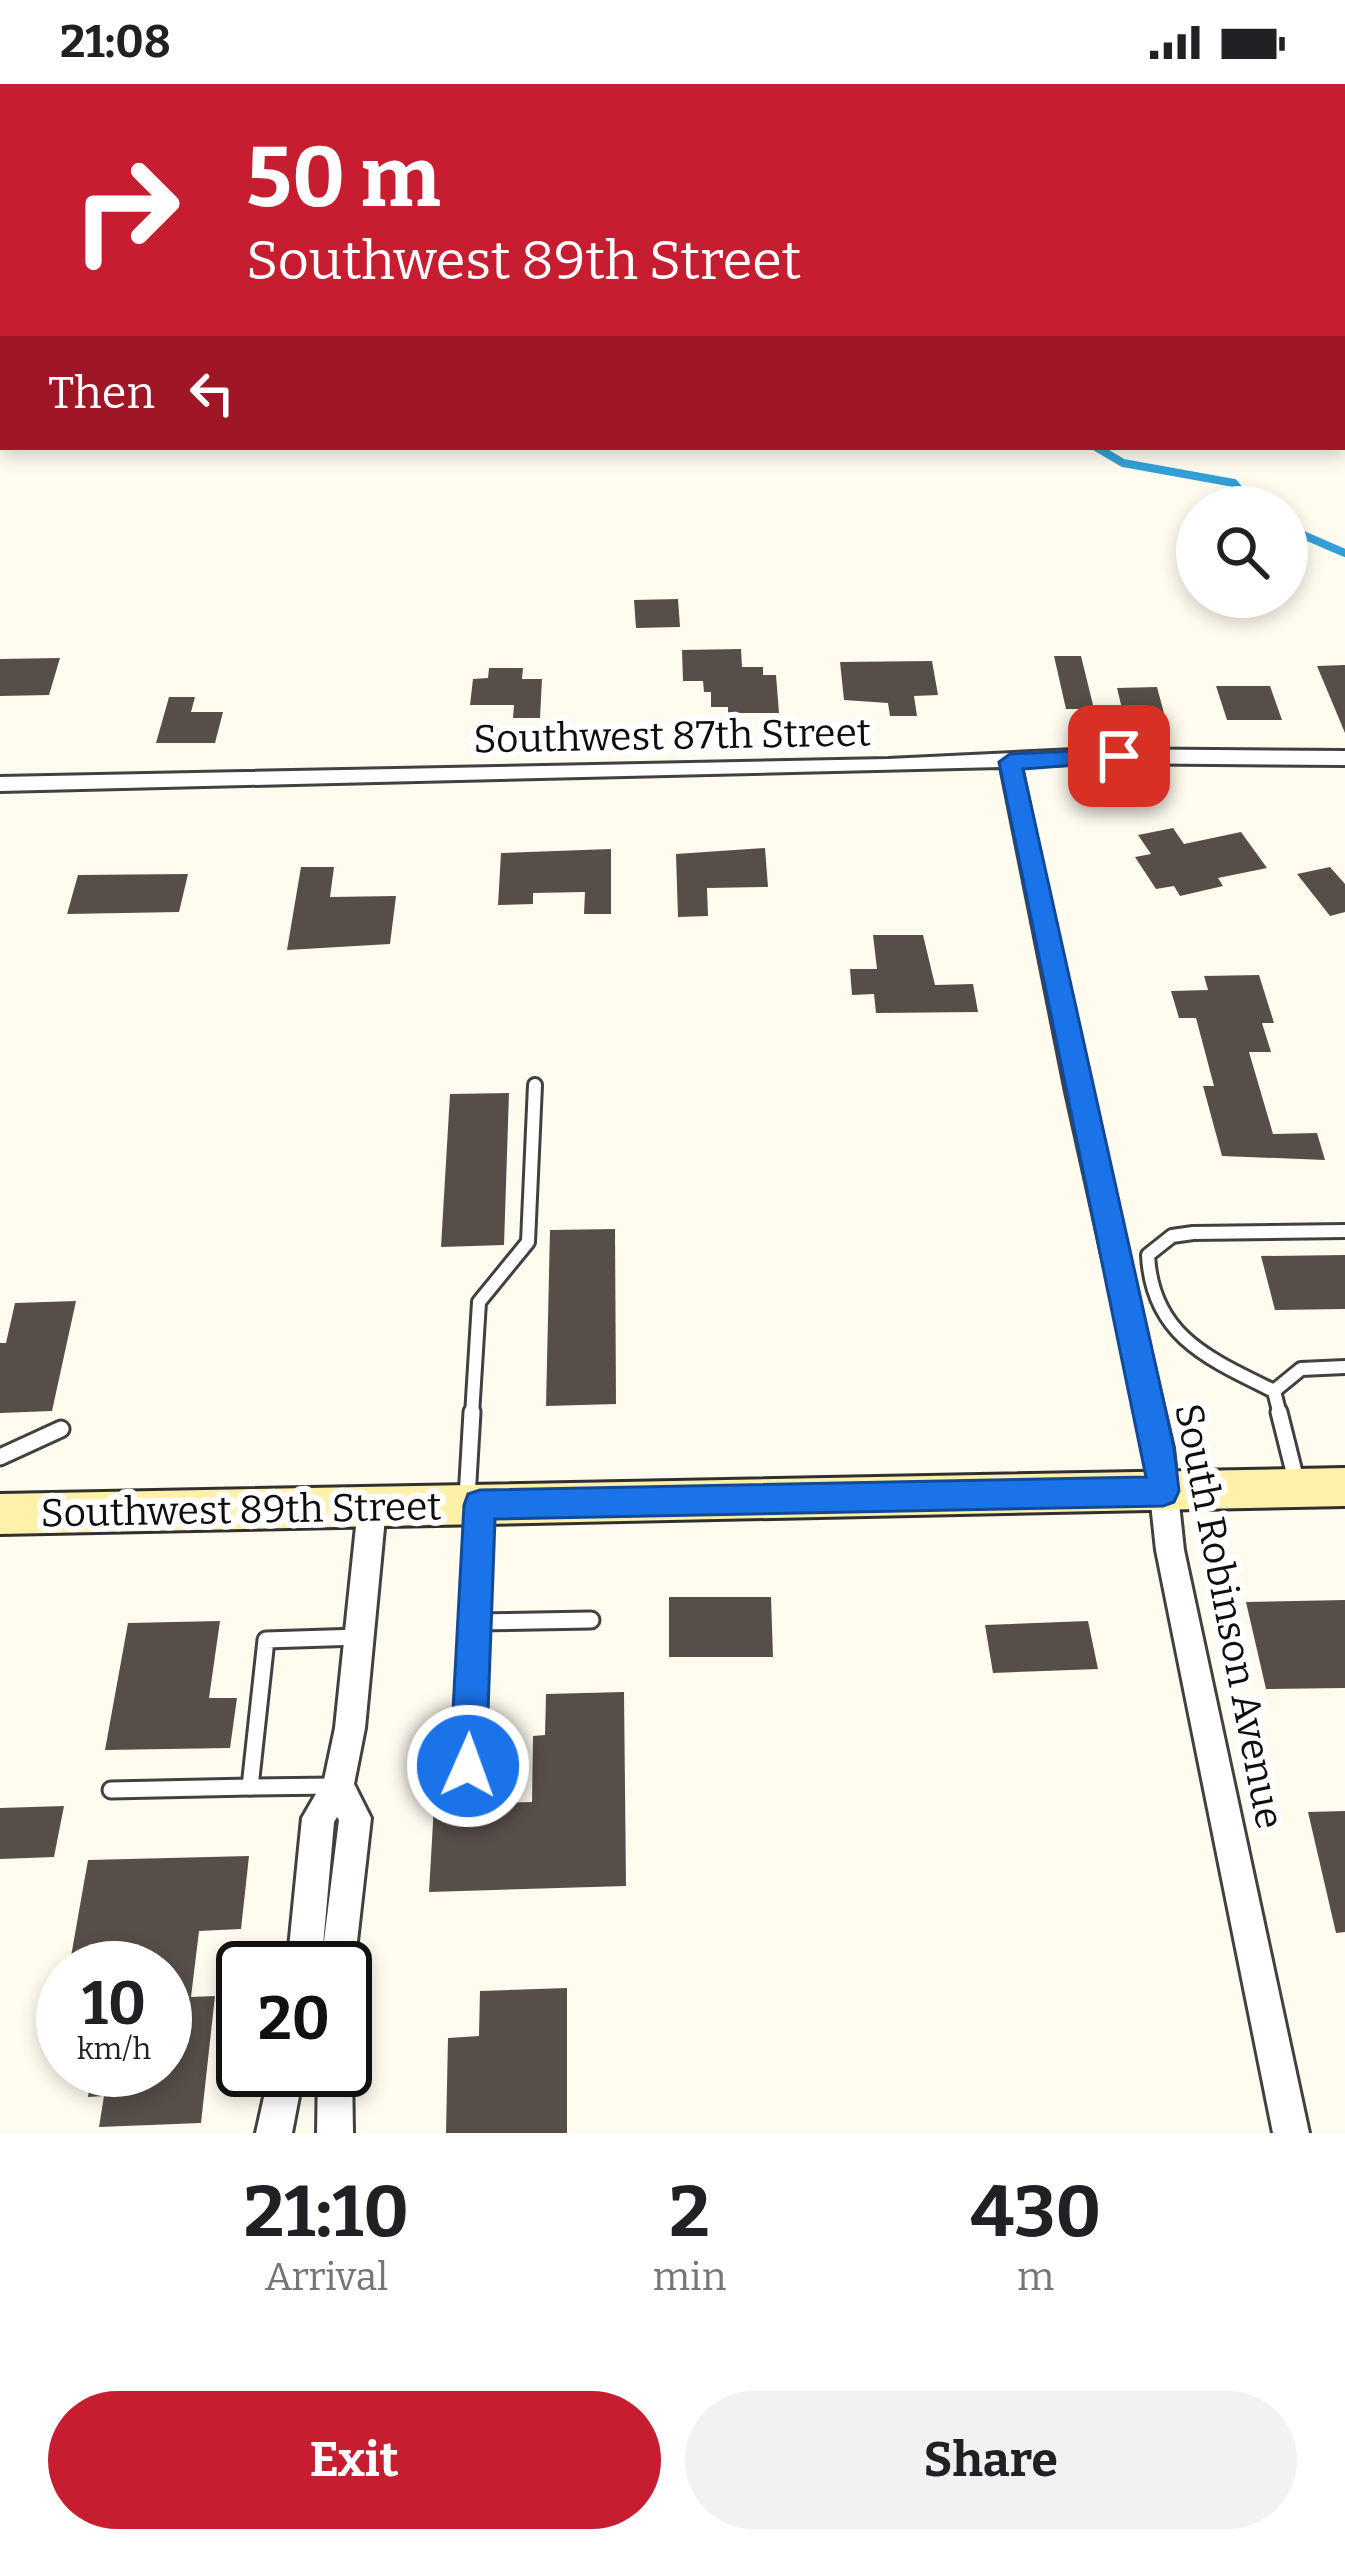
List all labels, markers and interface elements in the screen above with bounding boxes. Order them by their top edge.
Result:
text: 21:08 [60,15,171,69]
text: 50 m [246,127,441,228]
icon: right [48,132,204,288]
text: Southwest 89th Street [246,229,801,293]
icon: left [179,360,245,426]
text: Then [48,366,155,420]
map controls [1176,486,1308,618]
button: search [1176,486,1308,618]
pin [1068,705,1170,807]
street label: Southwest 87th Street [473,710,871,762]
icon: arrive [1086,723,1152,789]
street label: South Robinson Avenue [1165,1400,1293,1833]
street label: Southwest 89th Street [40,1484,442,1536]
position arrow [405,1703,531,1829]
speed limit sign: 20 [216,1941,372,2097]
text: 10 [82,1968,146,2040]
text: km/h [77,2031,151,2067]
text: 21:10 [244,2169,409,2255]
text: 2 [669,2169,710,2255]
text: 430 [970,2169,1101,2255]
text: Arrival [265,2254,388,2300]
text: min [653,2254,726,2300]
text: m [1017,2254,1054,2300]
button: Exit [48,2391,661,2529]
button: Share [685,2391,1297,2529]

